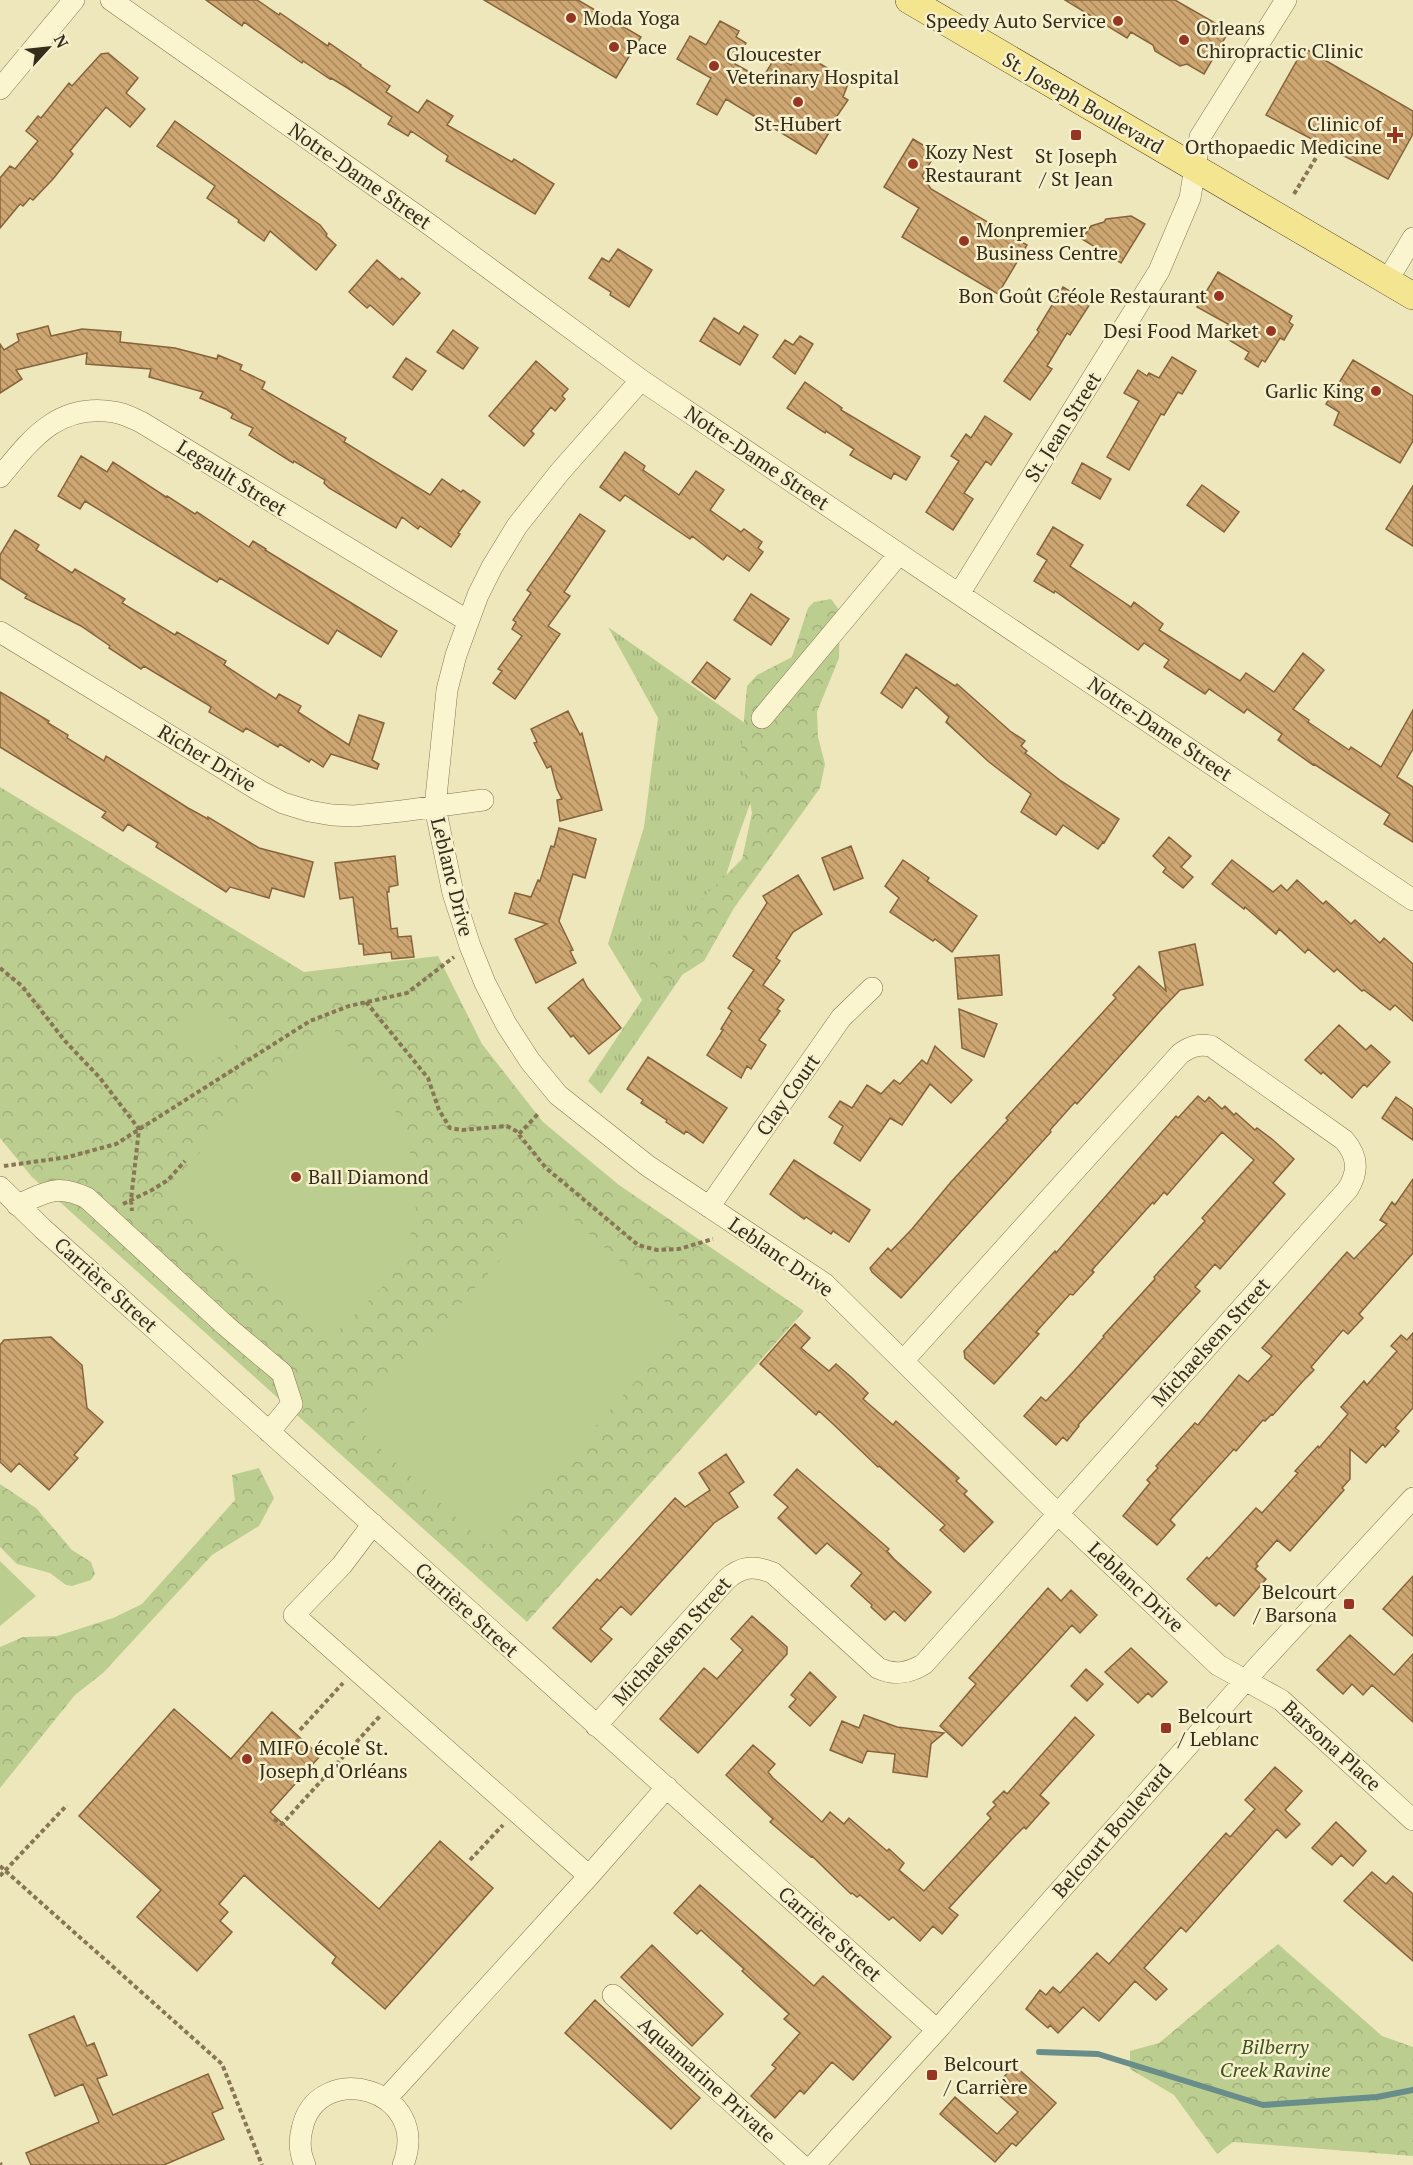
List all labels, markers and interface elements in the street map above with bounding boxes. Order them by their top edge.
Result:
place label: Moda Yoga [583,4,680,31]
place label: Speedy Auto Service [926,7,1106,34]
marker: Moda Yoga [564,11,578,25]
marker: Speedy Auto Service [1111,14,1125,28]
place label: Orleans Chiropractic Clinic [1196,14,1364,64]
north arrow [18,18,78,78]
text: N [49,31,74,52]
place label: Pace [626,33,667,60]
marker: Orleans Chiropractic Clinic [1177,33,1191,47]
marker: Pace [607,40,621,54]
place label: Gloucester Veterinary Hospital [726,40,899,90]
street label: St. Joseph Boulevard [998,45,1169,160]
marker: Gloucester Veterinary Hospital [707,59,721,73]
marker: St-Hubert [791,95,805,109]
place label: St-Hubert [754,110,843,137]
place label: Clinic of Orthopaedic Medicine [1185,110,1383,160]
street label: Notre-Dame Street [283,116,438,235]
marker: Clinic of Orthopaedic Medicine [1386,126,1404,144]
marker: St Joseph / St Jean [1069,128,1083,142]
place label: Kozy Nest Restaurant [925,138,1023,188]
place label: St Joseph / St Jean [1035,142,1118,192]
marker: Kozy Nest Restaurant [906,157,920,171]
place label: Monpremier Business Centre [976,216,1118,266]
marker: Monpremier Business Centre [957,234,971,248]
place label: Bon Goût Créole Restaurant [959,282,1208,309]
marker: Bon Goût Créole Restaurant [1212,289,1226,303]
place label: Desi Food Market [1104,317,1260,344]
marker: Desi Food Market [1264,324,1278,338]
street label: St. Jean Street [1018,366,1107,487]
place label: Garlic King [1265,377,1364,404]
marker: Garlic King [1369,384,1383,398]
street label: Notre-Dame Street [680,399,835,516]
street label: Legault Street [172,433,293,522]
street label: Notre-Dame Street [1083,670,1238,787]
street label: Richer Drive [153,718,261,798]
street label: Leblanc Drive [425,815,480,939]
street label: Clay Court [750,1048,826,1141]
place label: Ball Diamond [308,1163,429,1190]
marker: Ball Diamond [289,1170,303,1184]
street label: Leblanc Drive [724,1211,839,1303]
street label: Carrière Street [49,1231,164,1339]
street label: Michaelsem Street [1145,1271,1276,1412]
street label: Leblanc Drive [1083,1535,1190,1638]
street label: Carrière Street [410,1556,525,1664]
street label: Michaelsem Street [606,1570,737,1711]
place label: Belcourt / Barsona [1252,1578,1338,1628]
marker: Belcourt / Barsona [1342,1597,1356,1611]
street label: Barsona Place [1277,1694,1387,1797]
place label: Belcourt / Leblanc [1177,1702,1259,1752]
marker: Belcourt / Leblanc [1159,1721,1173,1735]
place label: MIFO école St. Joseph d'Orléans [259,1734,408,1784]
marker: MIFO école St. Joseph d'Orléans [240,1752,254,1766]
street label: Belcourt Boulevard [1046,1758,1177,1903]
street label: Carrière Street [773,1880,888,1988]
street label: Aquamarine Private [633,2010,782,2149]
park label: Bilberry Creek Ravine [1220,2033,1330,2083]
place label: Belcourt / Carrière [943,2050,1028,2100]
marker: Belcourt / Carrière [925,2068,939,2082]

